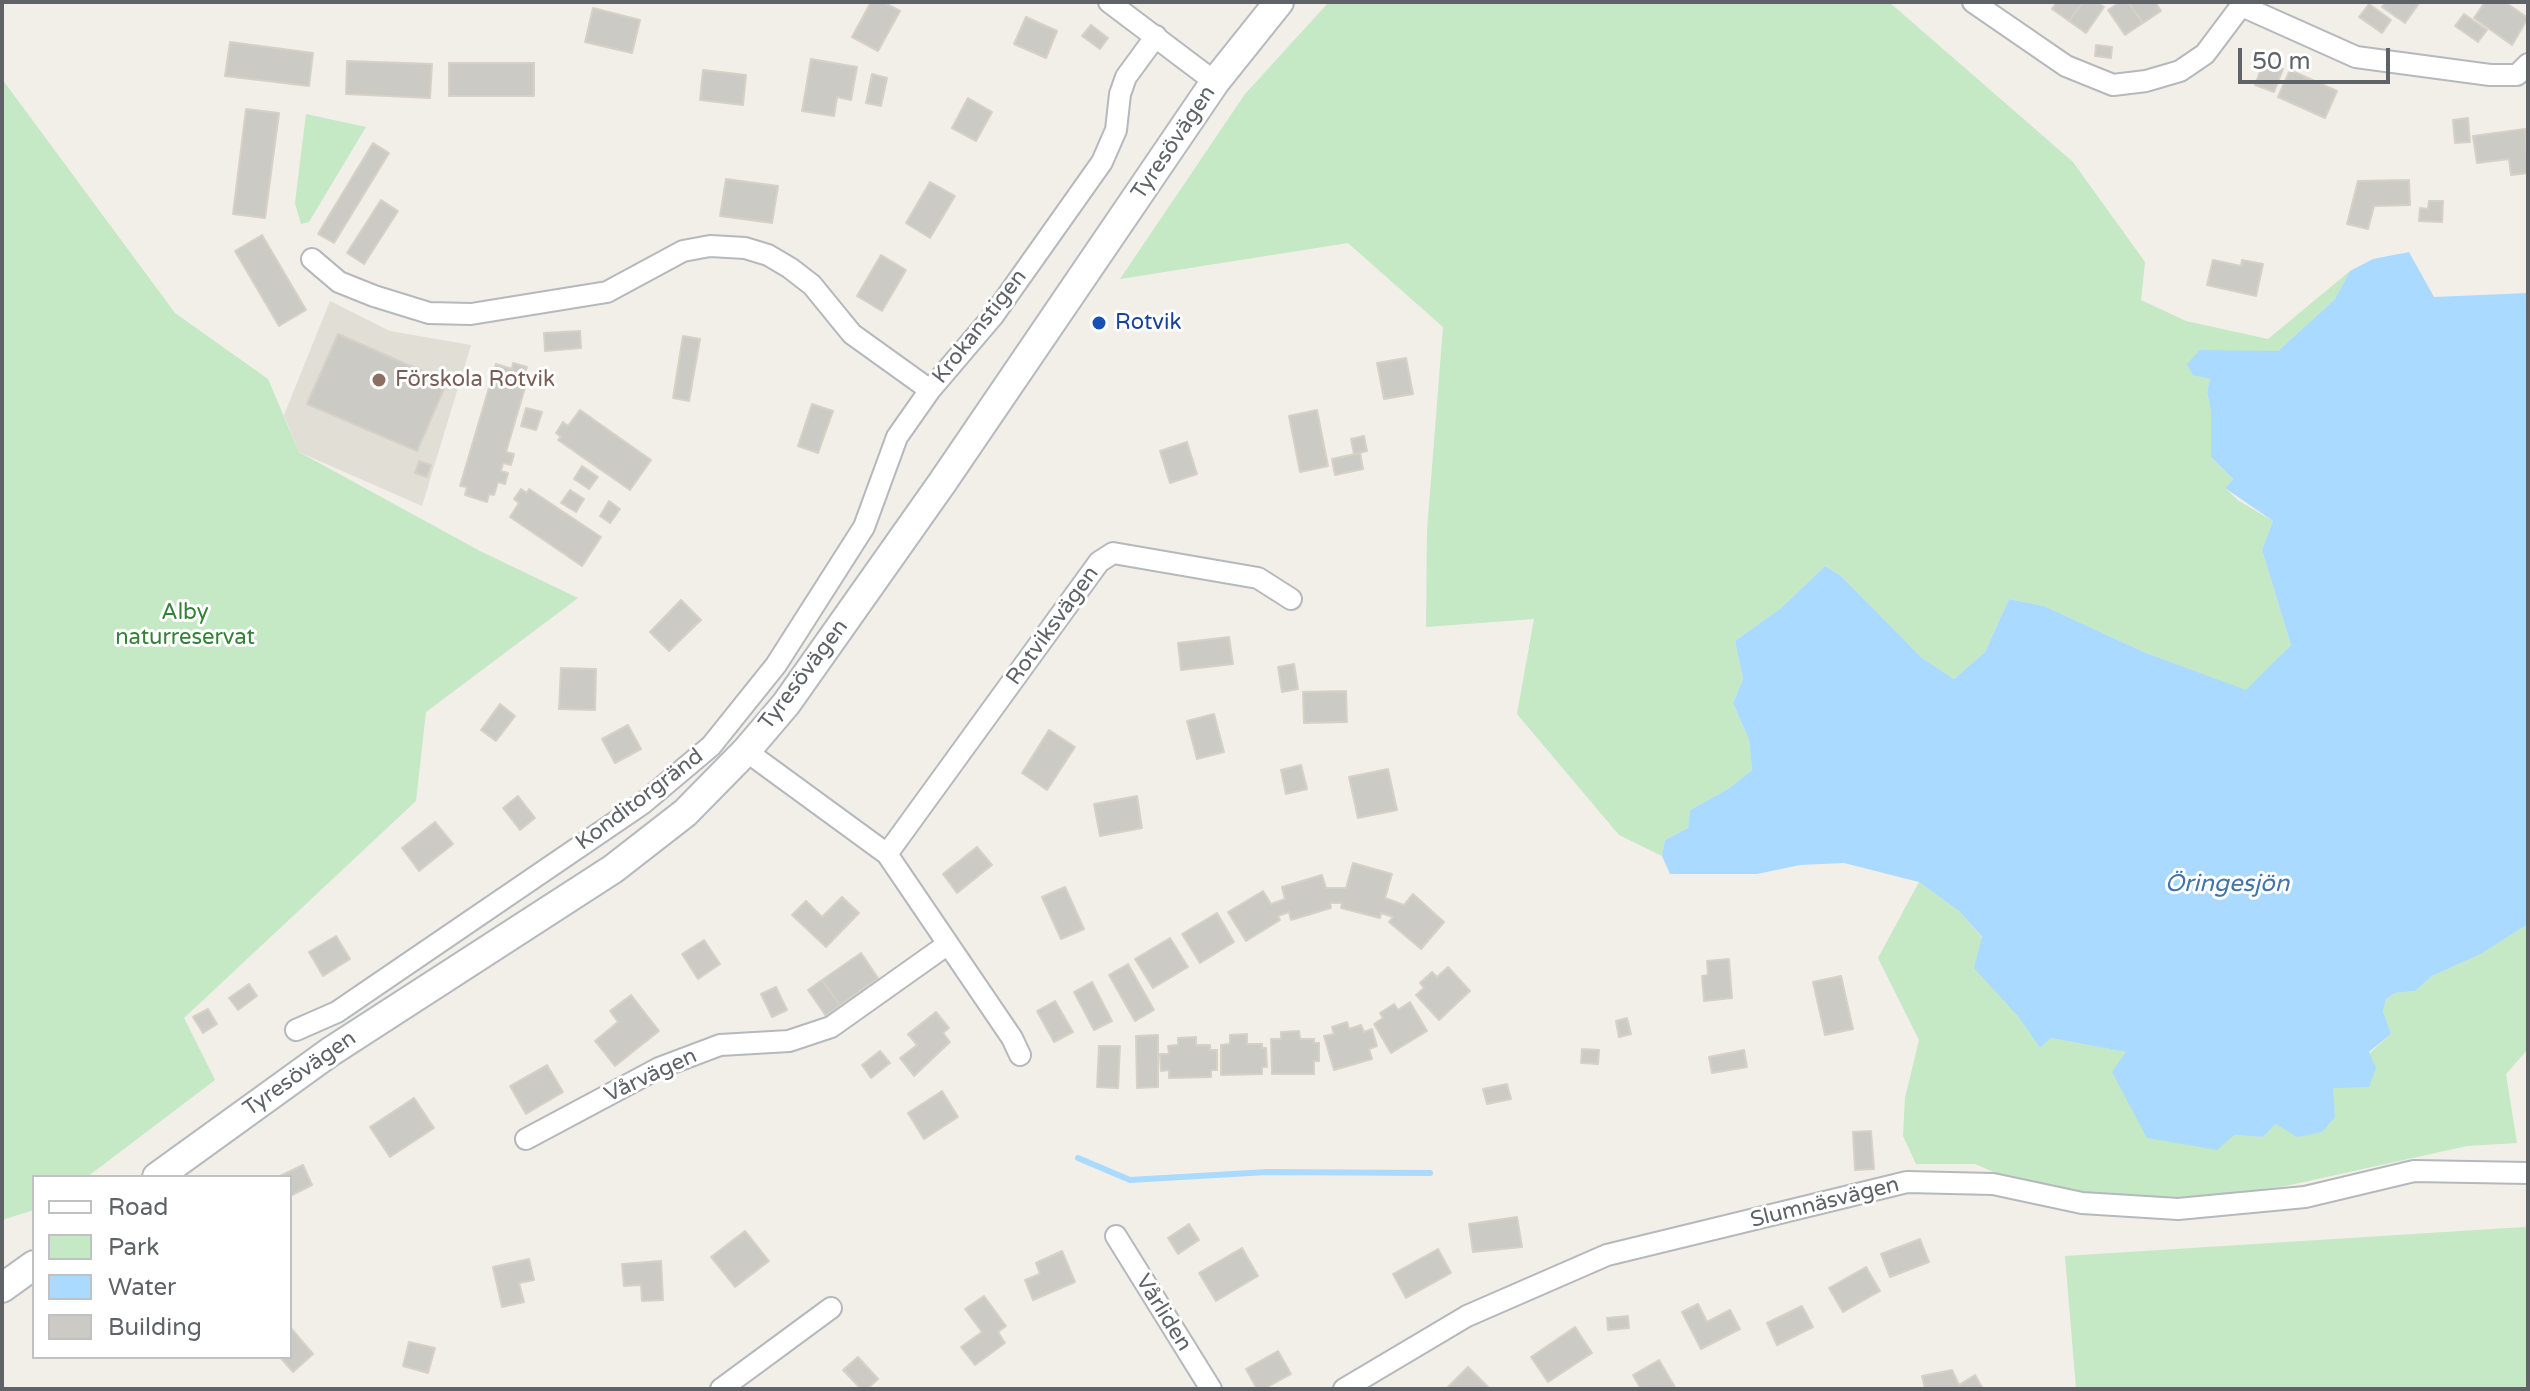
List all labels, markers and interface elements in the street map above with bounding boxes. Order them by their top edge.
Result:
scale bar [2242,32,2394,82]
text: 50 m [2252,47,2310,76]
street label: Tyresövägen [1126,81,1222,205]
street label: Krokanstigen [927,265,1033,389]
place label: Rotvik [1115,310,1181,336]
marker: Rotvik [1090,314,1108,332]
place label: Förskola Rotvik [395,367,555,393]
marker: Förskola Rotvik [370,371,388,389]
street label: Rotviksvägen [1001,561,1105,691]
park label: Alby naturreservat [115,600,255,652]
street label: Tyresövägen [754,615,854,735]
street label: Konditorgränd [571,744,709,856]
water label: Öringesjön [2165,871,2289,899]
street label: Tyresövägen [239,1025,361,1123]
street label: Vårvägen [601,1043,701,1109]
street label: Slumnäsvägen [1748,1172,1902,1234]
legend [32,1175,292,1359]
text: Road [108,1193,168,1222]
text: Park [108,1233,159,1262]
street label: Vårliden [1129,1270,1197,1356]
text: Water [108,1273,176,1302]
text: Building [108,1313,202,1342]

